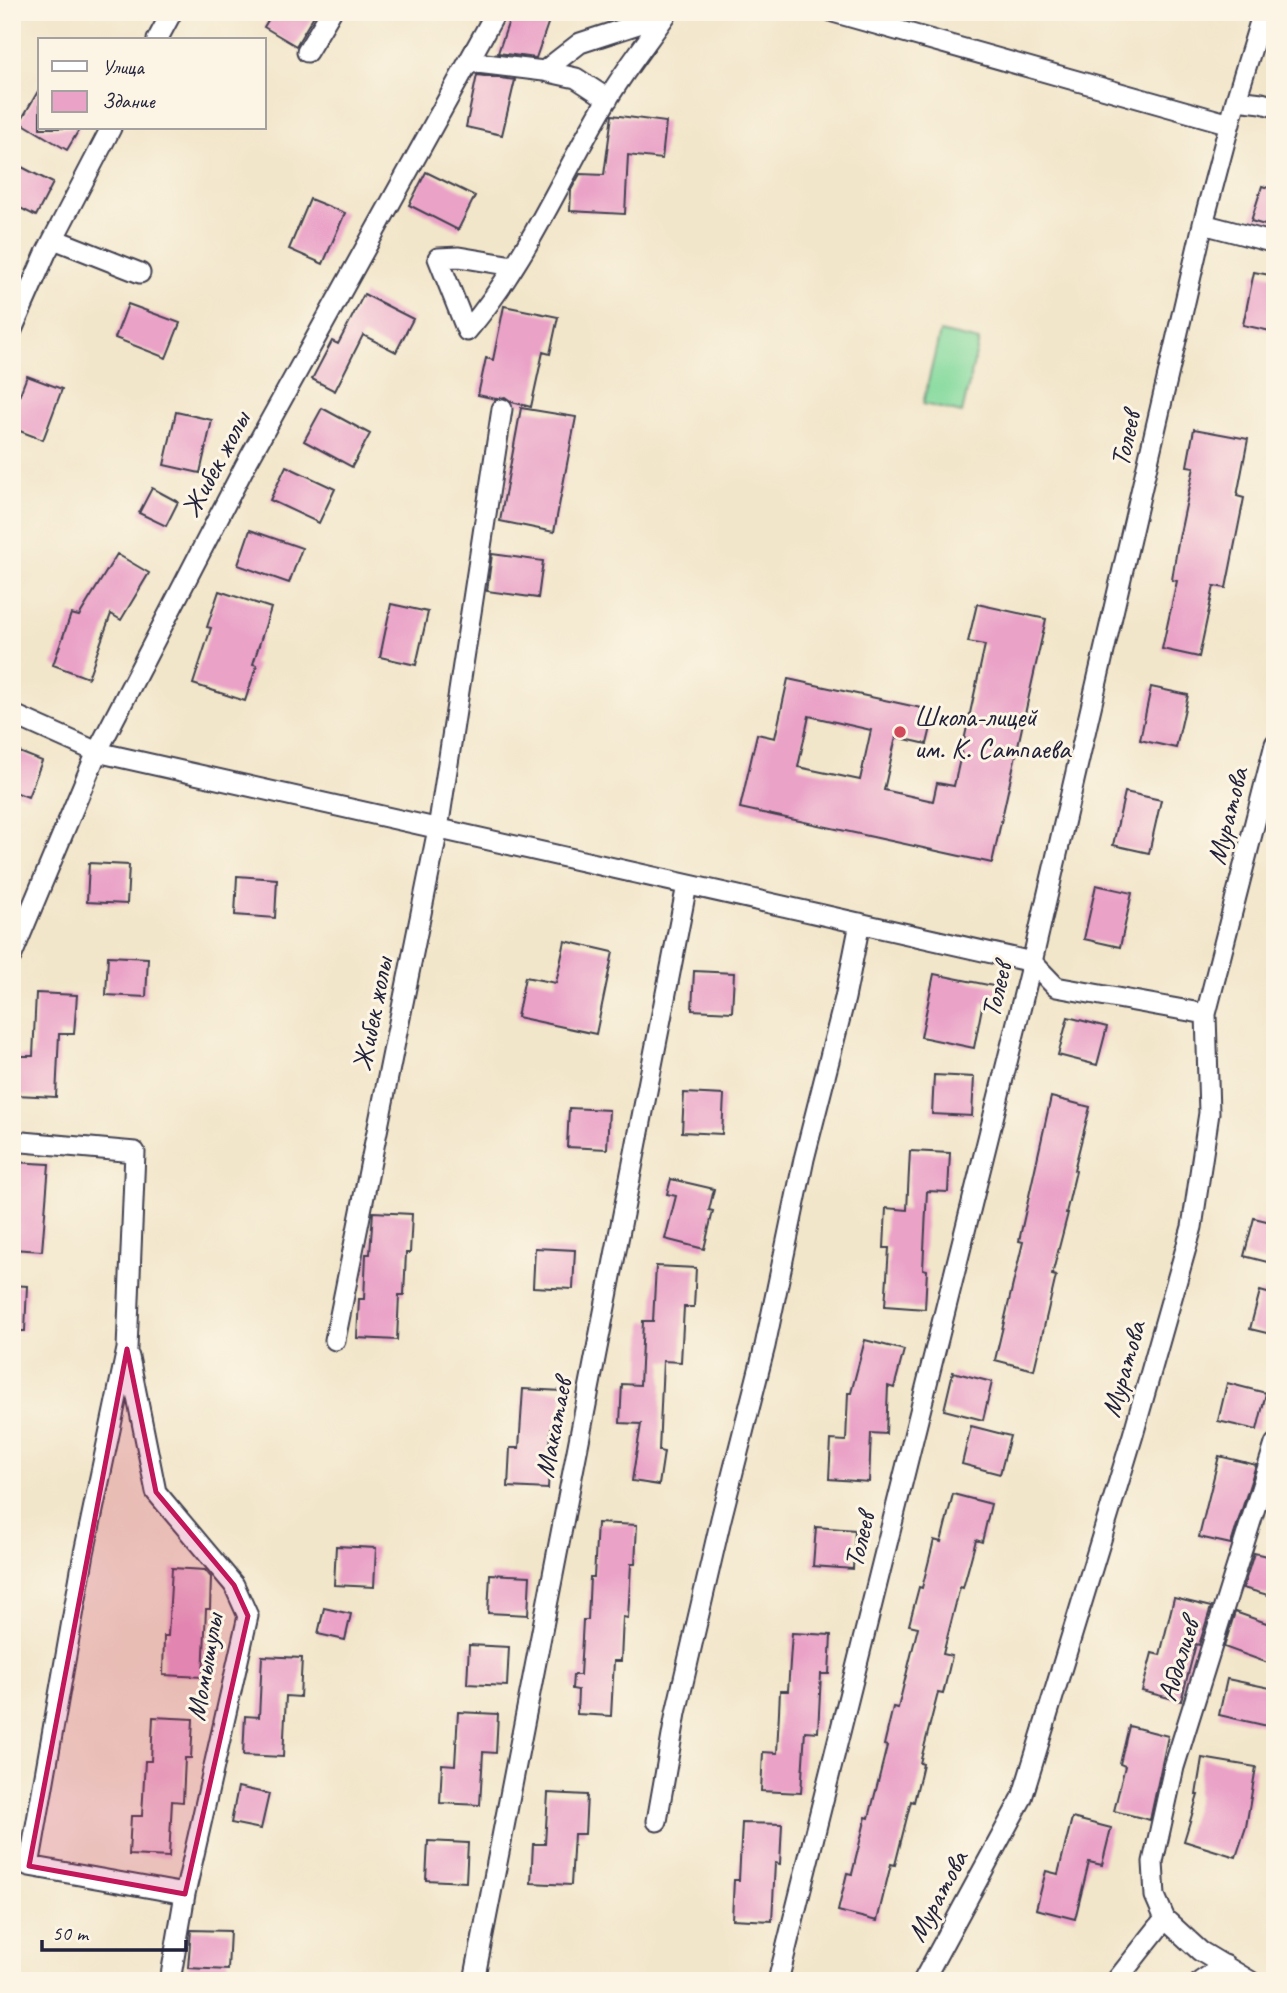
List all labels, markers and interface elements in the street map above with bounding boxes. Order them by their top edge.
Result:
legend [38,38,266,130]
text: Улица [102,54,145,80]
text: Здание [102,88,156,114]
street label: Жибек жолы [173,403,258,523]
street label: Толеев [1102,403,1149,470]
place label: Школа-лицей им. К. Сатпаева [914,699,1072,766]
marker: Школа-лицей им. К. Сатпаева [892,724,908,740]
street label: Муратова [1198,762,1256,868]
street label: Жибек жолы [344,952,401,1074]
street label: Толеев [972,954,1021,1021]
street label: Муратова [1093,1315,1154,1421]
street label: Макатаев [526,1370,581,1481]
street label: Толеев [835,1504,884,1571]
street label: Момышулы [177,1608,231,1723]
street label: Абдалиев [1149,1609,1209,1705]
street label: Муратова [898,1843,976,1948]
scale bar [42,1909,186,1953]
text: 50 m [52,1920,90,1946]

